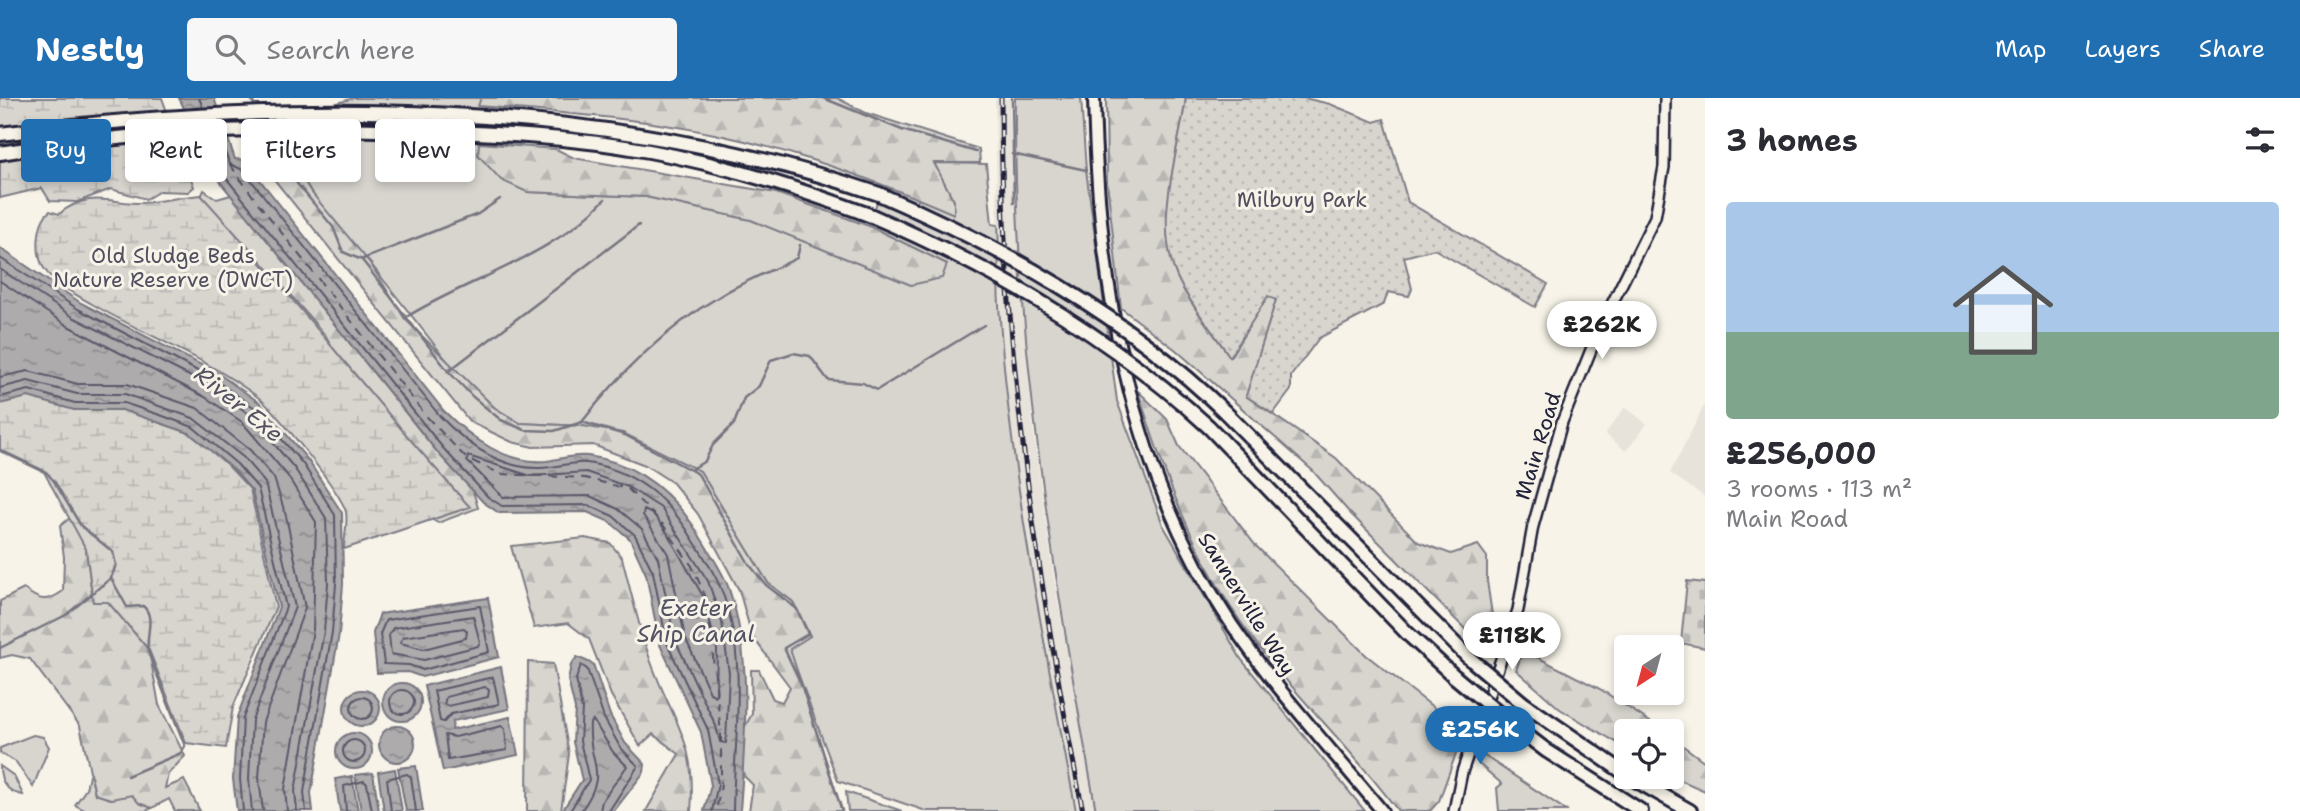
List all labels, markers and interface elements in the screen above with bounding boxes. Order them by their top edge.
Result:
search box [187,18,677,81]
text: Nestly [35,27,145,72]
icon: search [211,30,249,68]
text: Search here [267,32,415,67]
text: Map [1995,33,2046,65]
text: Layers [2084,33,2161,65]
text: Share [2199,33,2265,65]
chip: Buy [21,119,111,182]
chip: Rent [125,119,227,182]
chip: Filters [241,119,361,182]
chip: New [375,119,475,182]
text: 3 homes [1726,120,1858,161]
icon: filters [2241,121,2279,159]
park label: Milbury Park [1237,186,1367,214]
park label: Old Sludge Beds Nature Reserve (DWCT) [53,242,293,294]
icon: home [1940,247,2066,373]
pin: £262K [1553,302,1651,361]
text: £262K [1563,309,1641,339]
water label: River Exe [188,359,290,449]
street label: Main Road [1508,389,1568,503]
text: £256,000 [1726,433,1876,474]
text: 3 rooms · 113 m² [1726,474,1912,504]
text: Main Road [1726,504,1848,534]
street label: Sannerville Way [1192,527,1302,681]
water label: Exeter Ship Canal [637,593,755,649]
pin: £118K [1463,612,1561,672]
text: £118K [1479,620,1545,650]
north arrow [1614,635,1684,705]
map controls [1614,635,1684,789]
pin: £256K [1431,706,1529,766]
text: £256K [1441,714,1519,744]
button: locate [1614,719,1684,789]

